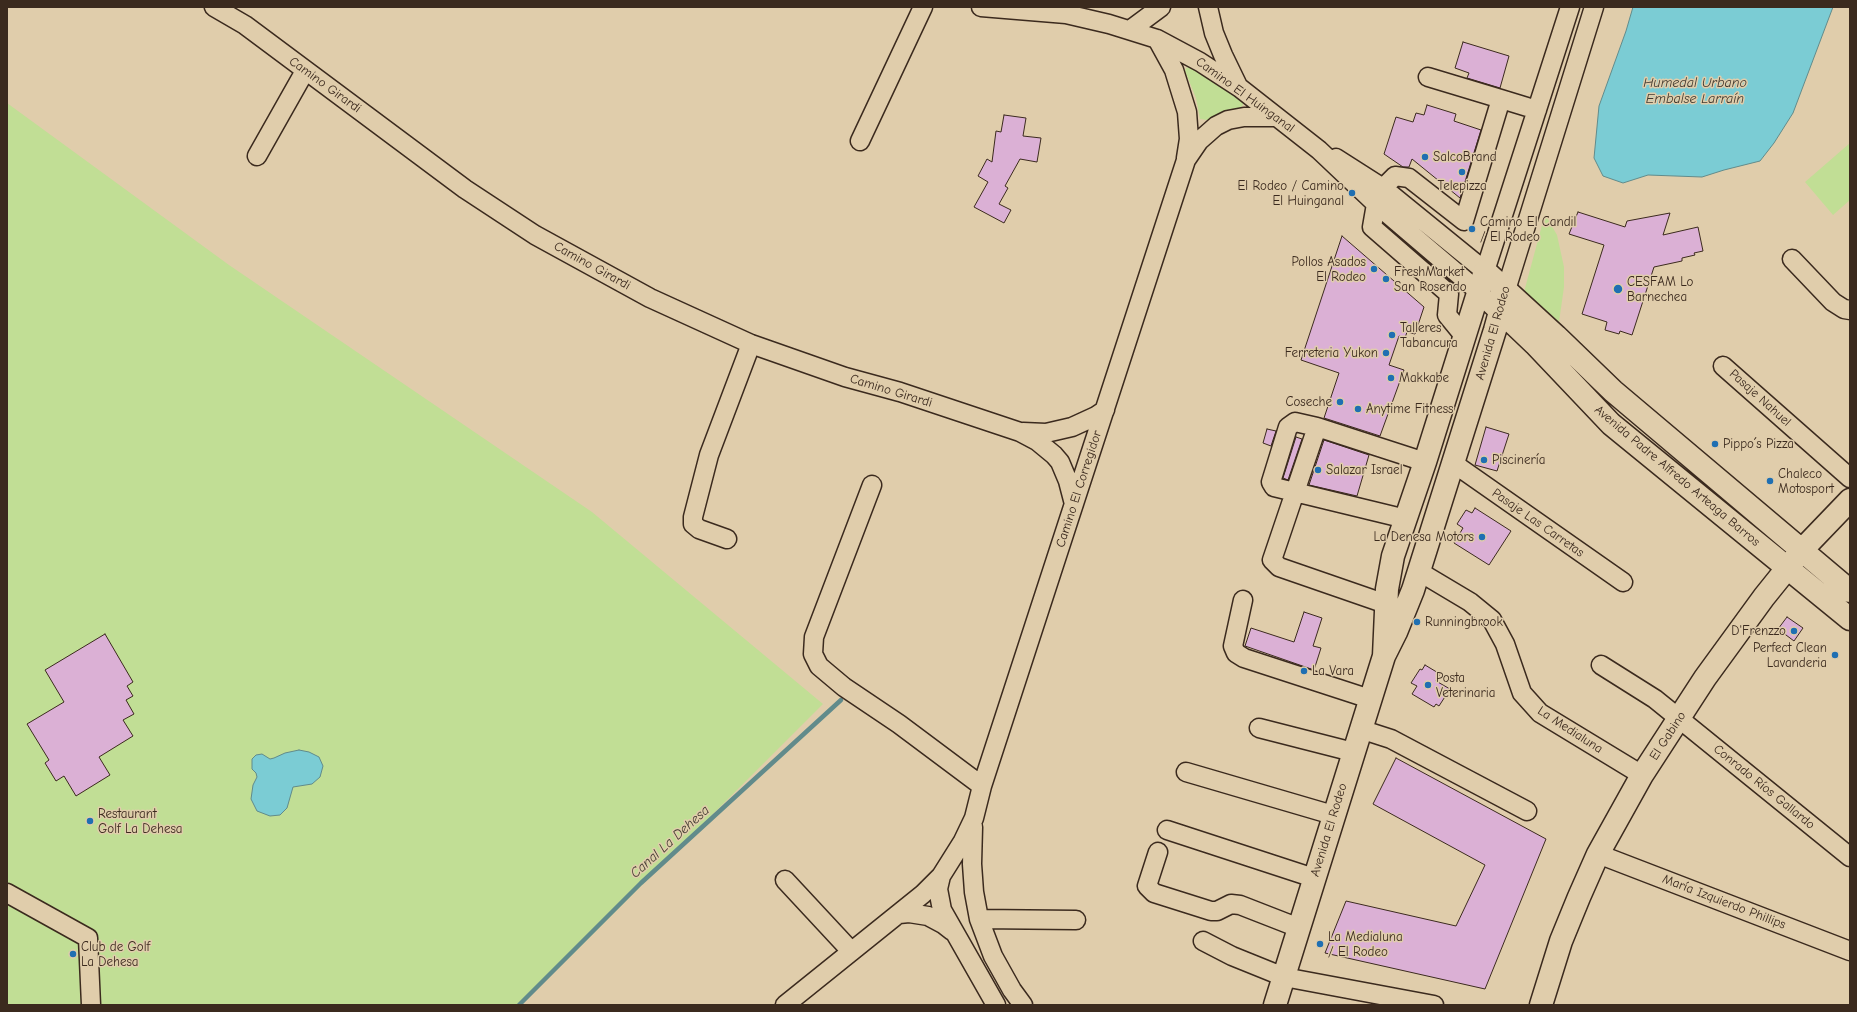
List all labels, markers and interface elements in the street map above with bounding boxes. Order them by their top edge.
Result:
street label: Camino Girardi [286,54,364,116]
street label: Camino El Huinganal [1193,54,1297,136]
water label: Humedal Urbano Embalse Larraín [1643,75,1747,108]
place label: SalcoBrand [1433,149,1497,165]
marker: SalcoBrand [1420,152,1430,162]
marker: Telepizza [1457,167,1467,177]
place label: El Rodeo / Camino El Huinganal [1237,178,1344,209]
place label: Telepizza [1437,178,1487,194]
marker: El Rodeo / Camino El Huinganal [1347,188,1357,198]
place label: Camino El Candil / El Rodeo [1480,214,1576,245]
marker: Camino El Candil / El Rodeo [1467,224,1477,234]
street label: Camino Girardi [551,239,633,293]
place label: Pollos Asados El Rodeo [1291,254,1366,285]
marker: Pollos Asados El Rodeo [1369,264,1379,274]
place label: FreshMarket San Rosendo [1394,264,1467,295]
marker: FreshMarket San Rosendo [1381,274,1391,284]
place label: CESFAM Lo Barnechea [1627,274,1693,305]
marker: CESFAM Lo Barnechea [1612,283,1624,295]
street label: Avenida El Rodeo [1472,284,1514,382]
place label: Talleres Tabancura [1400,320,1458,351]
marker: Talleres Tabancura [1387,330,1397,340]
place label: Ferreteria Yukon [1285,345,1378,361]
marker: Ferreteria Yukon [1381,348,1391,358]
street label: Pasaje Nahuel [1726,366,1794,430]
place label: Makkabe [1399,370,1449,386]
street label: Camino Girardi [848,371,934,411]
marker: Makkabe [1386,373,1396,383]
place label: Coseche [1286,394,1332,410]
marker: Coseche [1335,397,1345,407]
place label: Anytime Fitness [1366,401,1454,417]
street label: Avenida Padre Alfredo Arteaga Barros [1591,402,1763,550]
marker: Anytime Fitness [1353,404,1363,414]
street label: Camino El Corregidor [1053,429,1105,549]
place label: Pippo´s Pizza [1723,436,1794,452]
marker: Pippo´s Pizza [1710,439,1720,449]
place label: Piscinería [1492,452,1545,468]
marker: Piscinería [1479,455,1489,465]
place label: Salazar Israel [1326,462,1402,478]
marker: Salazar Israel [1313,465,1323,475]
place label: Chaleco Motosport [1778,466,1834,497]
marker: Chaleco Motosport [1765,476,1775,486]
street label: Pasaje Las Carretas [1489,485,1587,561]
place label: La Denesa Motors [1373,529,1474,545]
marker: La Denesa Motors [1477,532,1487,542]
place label: Runningbrook [1425,614,1503,630]
marker: Runningbrook [1412,617,1422,627]
place label: D'Frenzzo [1731,623,1786,639]
marker: D'Frenzzo [1789,626,1799,636]
place label: Perfect Clean Lavanderia [1753,640,1827,671]
marker: Perfect Clean Lavanderia [1830,650,1840,660]
place label: La Vara [1312,663,1354,679]
marker: La Vara [1299,666,1309,676]
place label: Posta Veterinaria [1436,670,1495,701]
marker: Posta Veterinaria [1423,680,1433,690]
street label: La Medialuna [1534,703,1606,757]
street label: El Gabino [1646,709,1690,763]
street label: Conrado Ríos Gallardo [1710,741,1818,833]
street label: Avenida El Rodeo [1307,781,1351,879]
water label: Canal La Dehesa [627,802,713,882]
place label: Restaurant Golf La Dehesa [98,806,183,837]
marker: Restaurant Golf La Dehesa [85,816,95,826]
street label: María Izquierdo Phillips [1660,871,1788,933]
place label: La Medialuna / El Rodeo [1328,929,1403,960]
place label: Club de Golf La Dehesa [81,939,150,970]
marker: La Medialuna / El Rodeo [1315,939,1325,949]
marker: Club de Golf La Dehesa [68,949,78,959]

